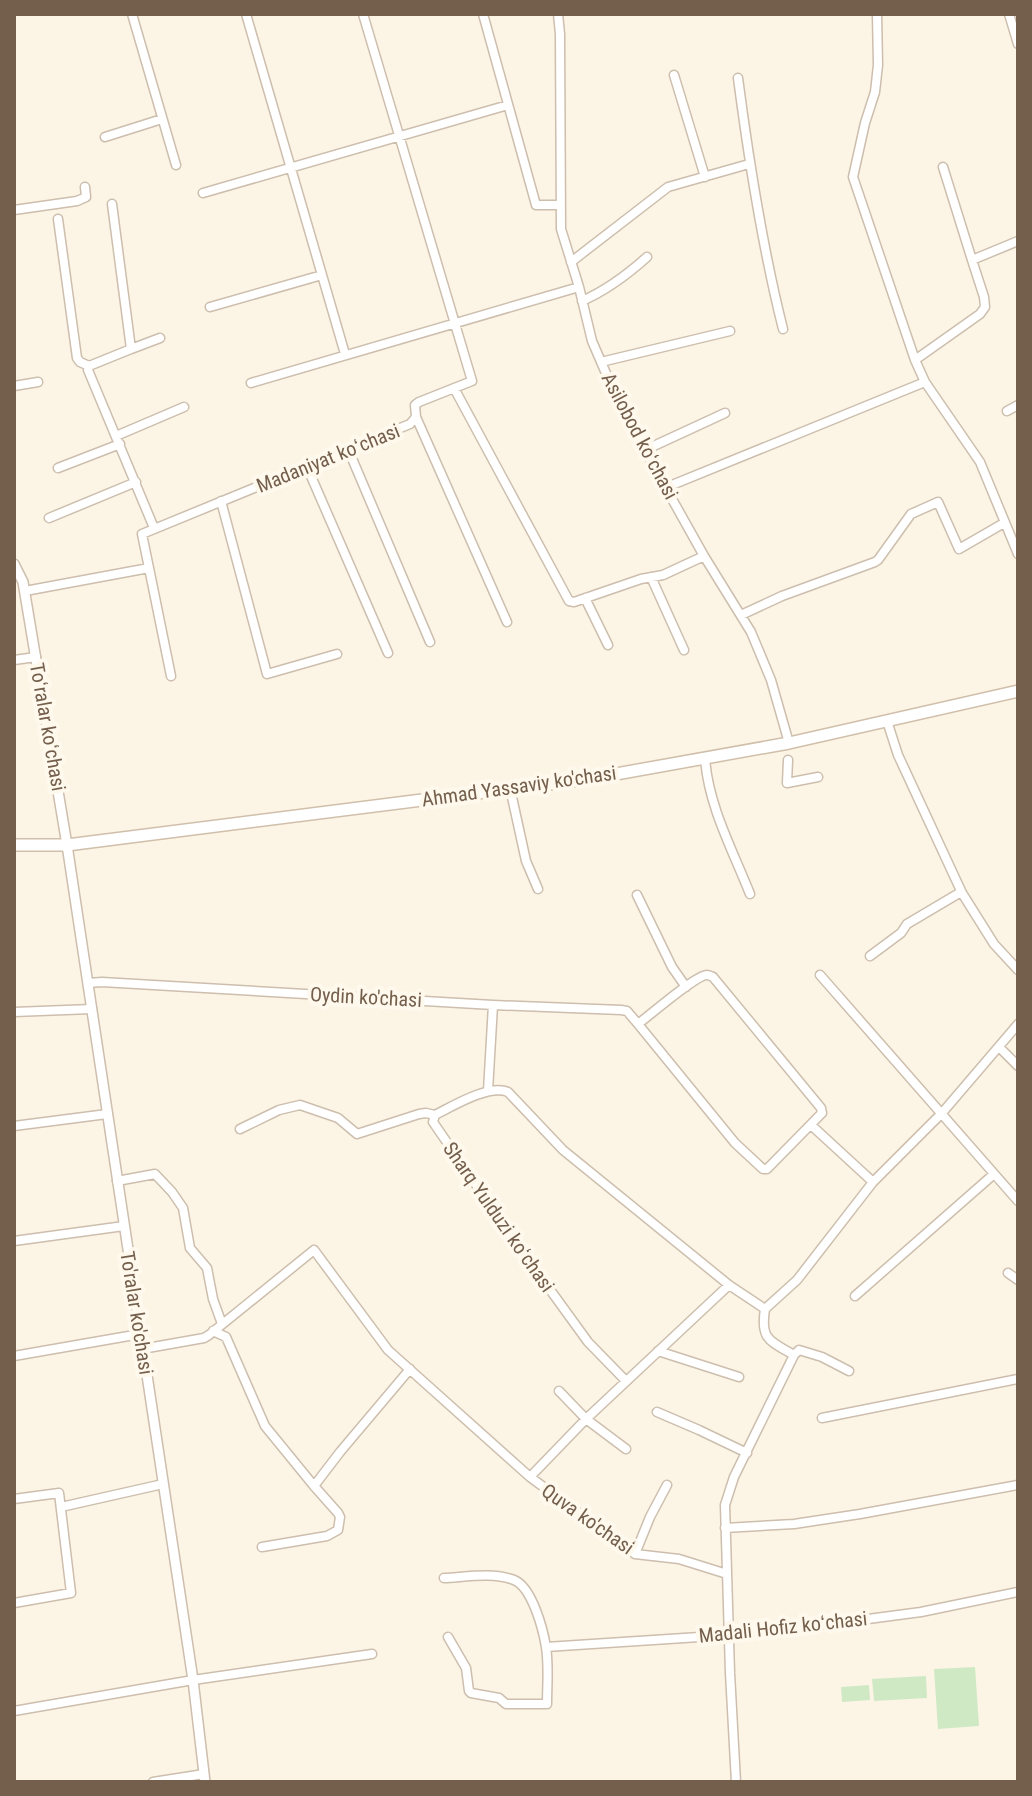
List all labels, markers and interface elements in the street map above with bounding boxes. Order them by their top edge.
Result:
street label: Asilobod koʻchasi [597,369,683,503]
street label: Madaniyat koʻchasi [253,418,403,498]
street label: Toʻralar koʻchasi [25,661,71,793]
street label: Ahmad Yassaviy ko'chasi [420,760,618,812]
street label: Oydin ko'chasi [310,982,422,1012]
street label: Sharq Yulduzi koʻchasi [438,1137,560,1297]
street label: To'ralar ko'chasi [115,1250,159,1376]
street label: Quva ko'chasi [537,1478,639,1560]
street label: Madali Hofiz koʻchasi [698,1606,868,1648]

